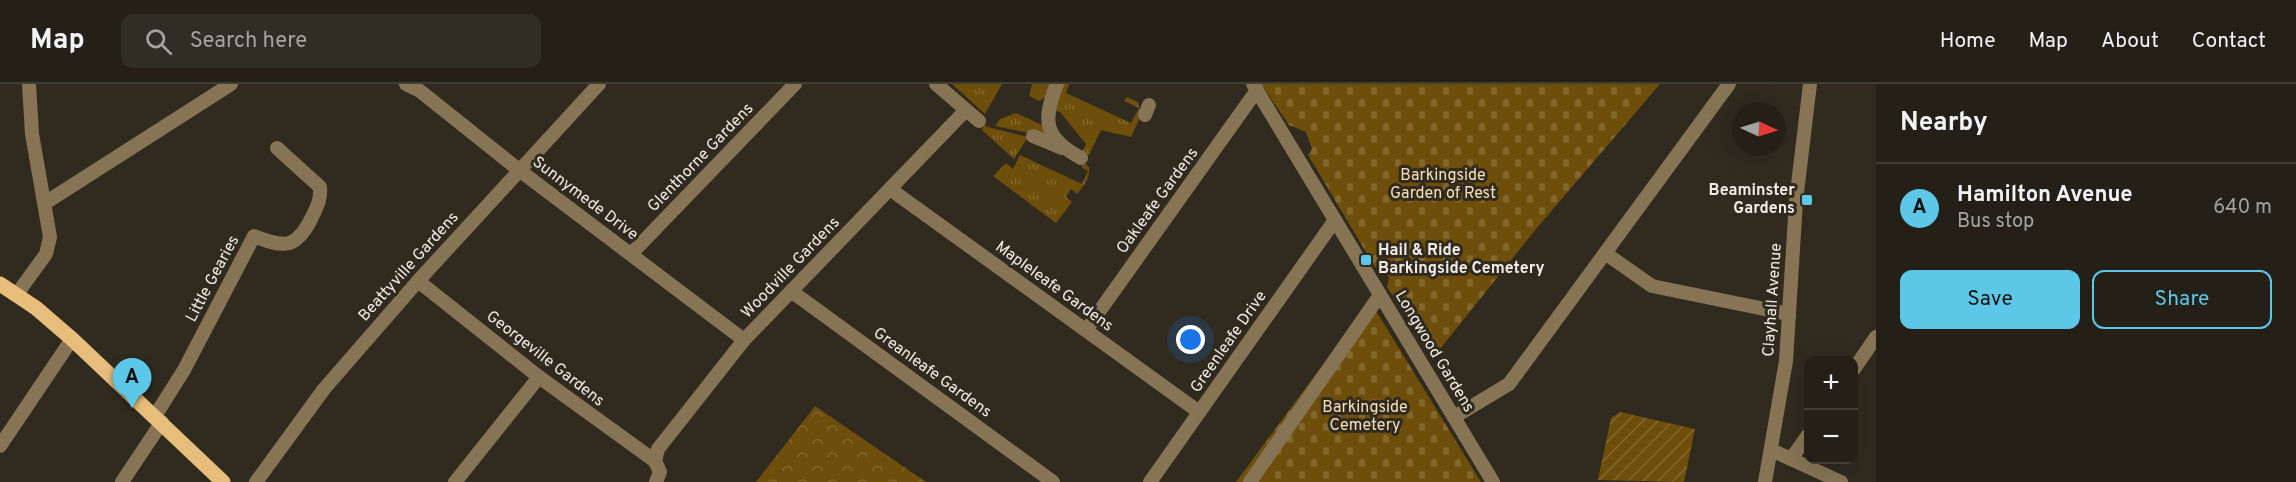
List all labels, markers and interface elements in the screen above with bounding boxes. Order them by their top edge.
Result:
search box [121,14,541,68]
text: Map [30,23,85,59]
icon: search [142,25,175,58]
text: Search here [190,28,307,55]
text: Home [1940,28,1996,55]
text: Map [2029,28,2068,55]
text: About [2101,28,2159,55]
text: Contact [2192,28,2266,55]
street label: Glenthorne Gardens [644,99,758,217]
north arrow [1732,102,1786,156]
text: Nearby [1900,107,1988,140]
street label: Oakleafe Gardens [1113,144,1203,258]
street label: Sunnymede Drive [528,153,642,245]
park label: Barkingside Garden of Rest [1390,166,1496,204]
place label: Beaminster Gardens [1709,181,1795,219]
text: Hamilton Avenue [1957,182,2133,209]
marker: Beaminster Gardens [1800,193,1814,207]
text: A [1912,195,1927,221]
text: 640 m [2213,195,2272,221]
street label: Beattyville Gardens [355,208,463,326]
text: Bus stop [1957,209,2034,235]
street label: Woodville Gardens [738,213,844,323]
street label: Little Gearies [182,232,244,326]
street label: Mapleleafe Gardens [991,237,1117,337]
place label: Hail & Ride Barkingside Cemetery [1378,241,1545,279]
street label: Clayhall Avenue [1759,242,1787,358]
marker: Hail & Ride Barkingside Cemetery [1359,253,1373,267]
button: Save [1900,270,2080,329]
button: Share [2092,270,2272,329]
street label: Greenleafe Drive [1186,287,1272,397]
street label: Longwood Gardens [1390,288,1478,416]
street label: Georgeville Gardens [482,307,608,411]
street label: Greanleafe Gardens [869,323,995,423]
your location [1176,325,1205,354]
map controls [1804,356,1858,464]
button: + [1804,356,1858,410]
pin: A [112,358,152,408]
park label: Barkingside Cemetery [1322,398,1408,436]
button: − [1804,410,1858,464]

